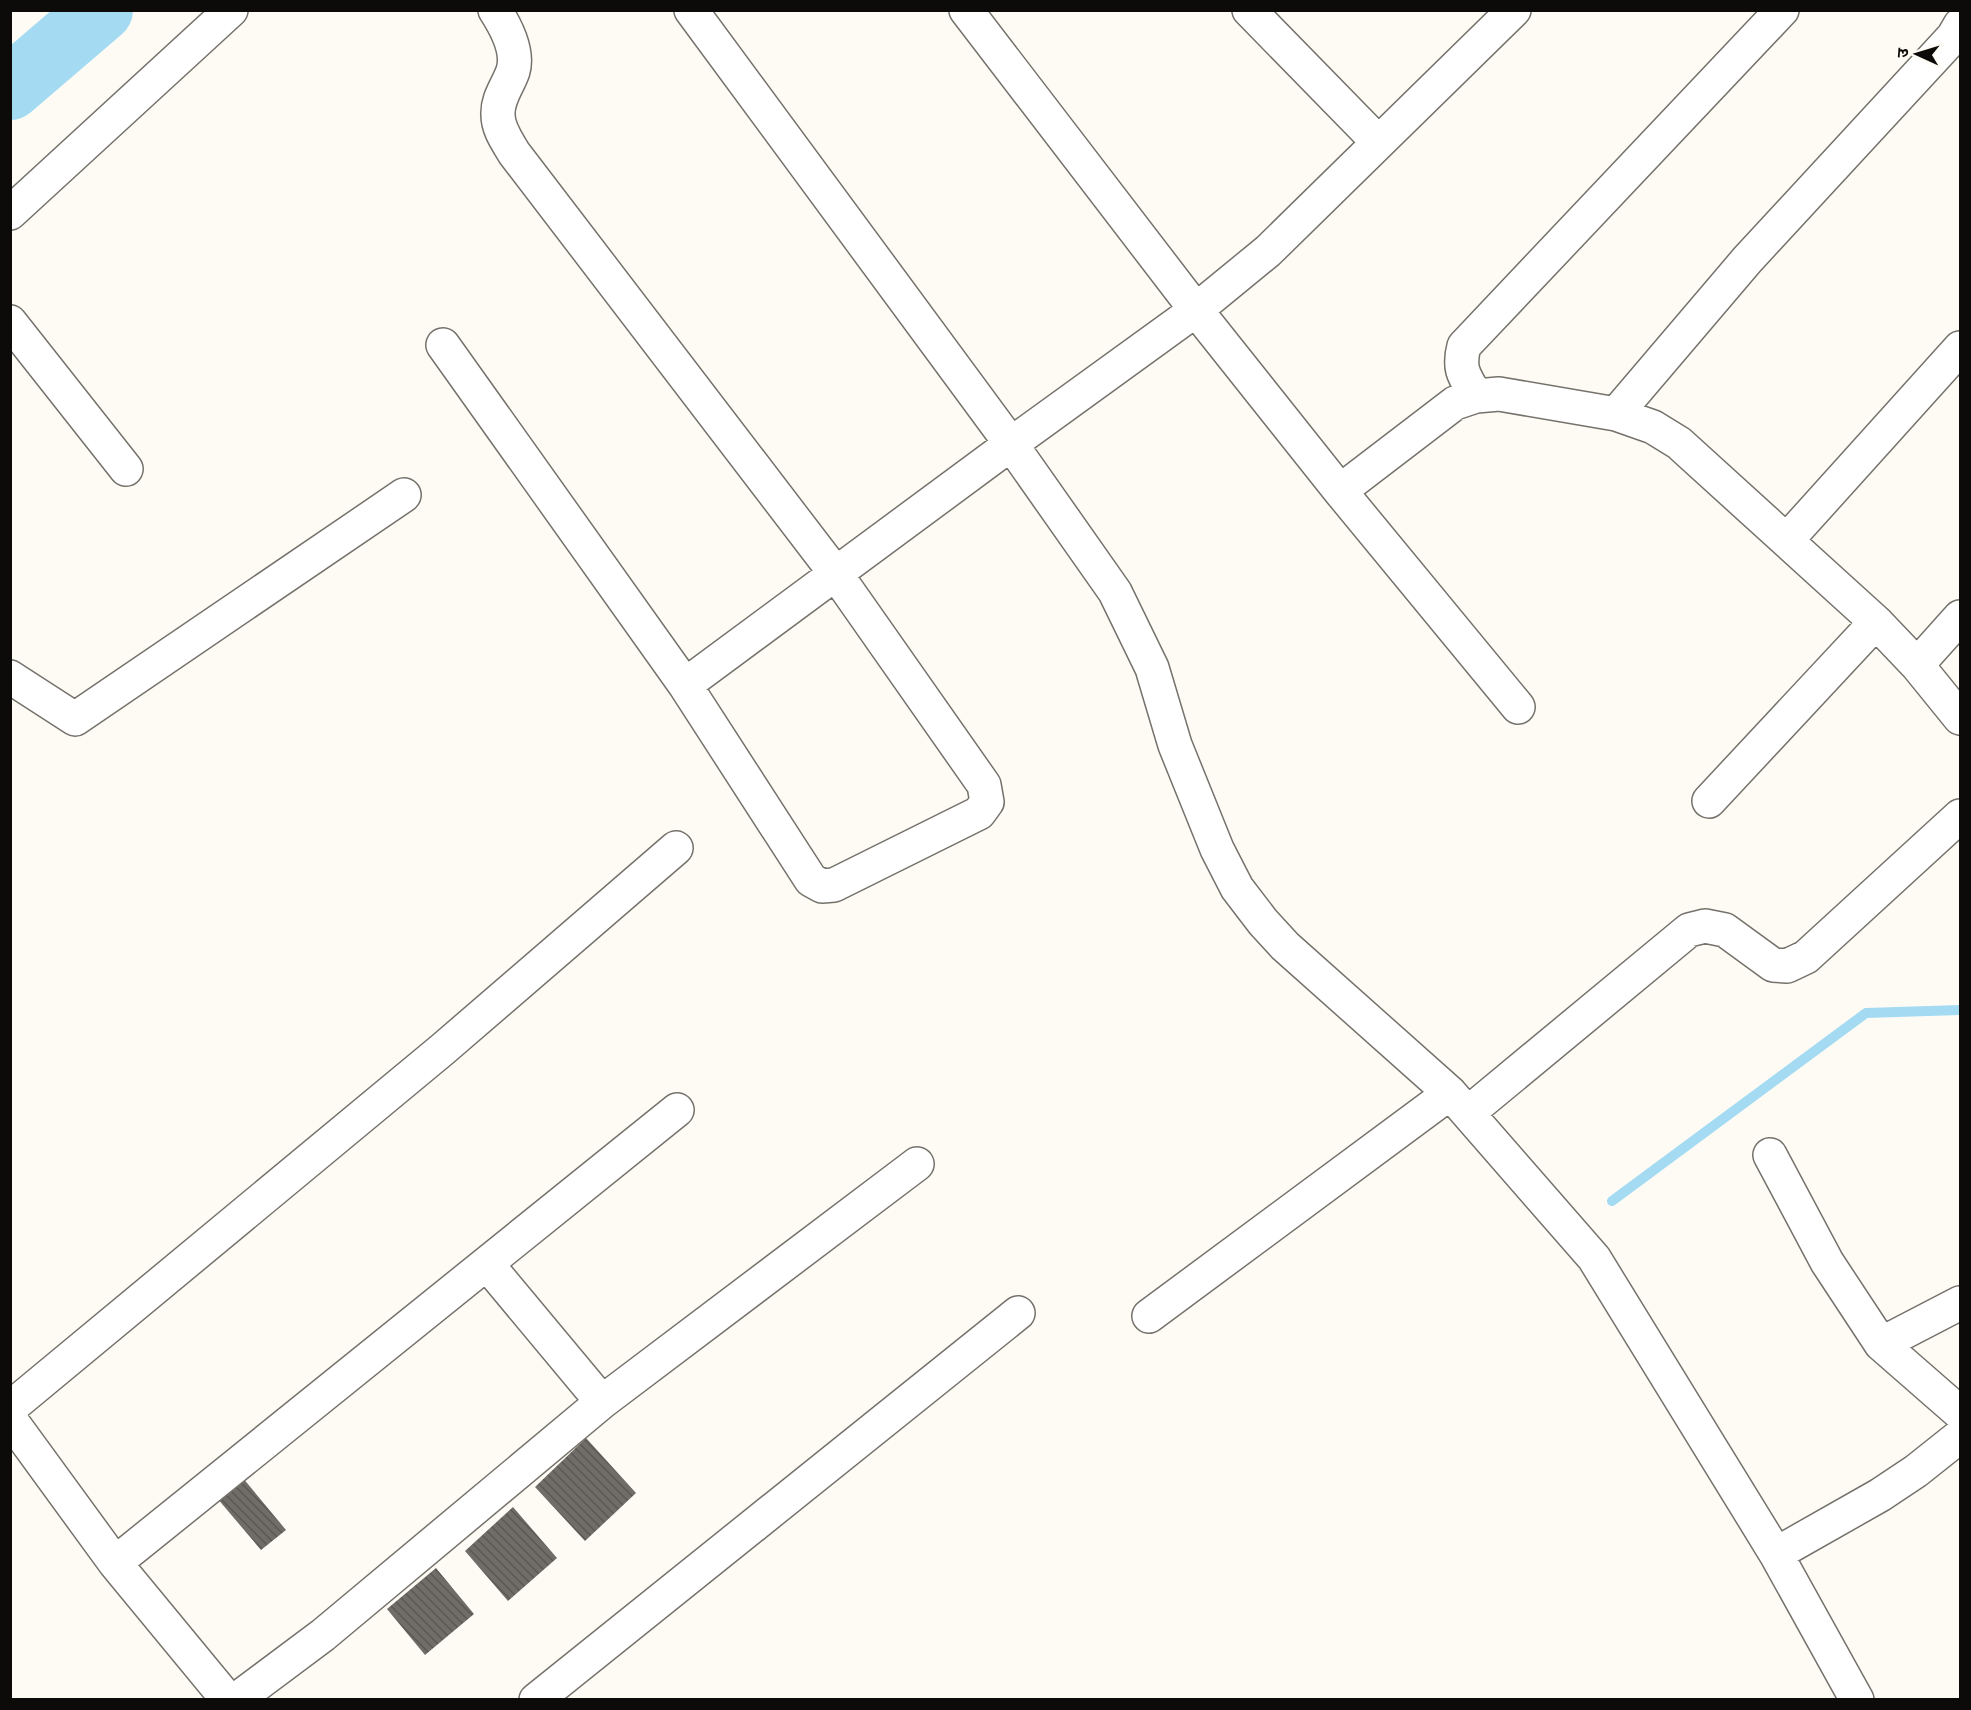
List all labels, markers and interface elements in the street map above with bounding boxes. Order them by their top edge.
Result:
north arrow [1887,24,1947,84]
text: उ [1893,47,1912,58]

